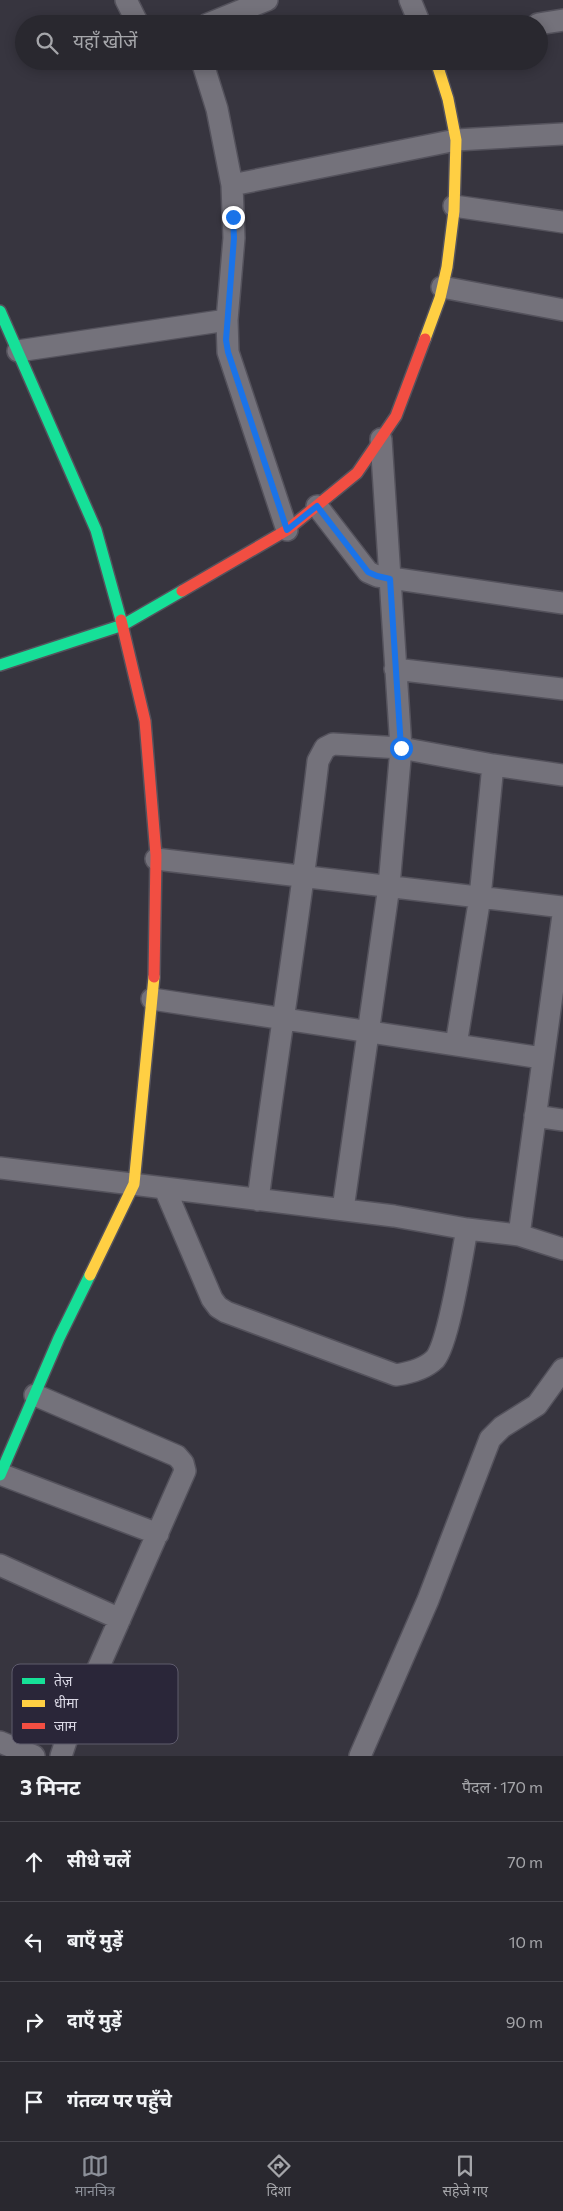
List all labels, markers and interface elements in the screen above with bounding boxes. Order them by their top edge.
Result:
search box [15,15,548,70]
icon: search [33,29,61,57]
text: यहाँ खोजें [73,29,137,52]
route end [222,206,245,229]
route start [390,737,413,760]
legend [12,1664,178,1744]
text: तेज़ [54,1672,73,1689]
text: धीमा [54,1694,79,1711]
text: जाम [54,1717,77,1734]
text: 3 मिनट [20,1774,80,1799]
text: पैदल · 170 m [462,1777,543,1796]
icon: ahead [20,1848,48,1876]
text: सीधे चलें [67,1848,131,1871]
text: 70 m [507,1852,543,1871]
icon: left [20,1928,48,1956]
text: बाएँ मुड़ें [67,1928,123,1951]
text: 10 m [509,1932,543,1951]
icon: right [20,2008,48,2036]
text: दाएँ मुड़ें [67,2008,122,2031]
text: 90 m [506,2012,543,2031]
icon: arrive [20,2088,48,2116]
text: गंतव्य पर पहुँचे [67,2088,172,2111]
tab: मानचित्र [75,2152,115,2202]
tab: दिशा [265,2152,293,2202]
tab: सहेजे गए [443,2152,488,2202]

